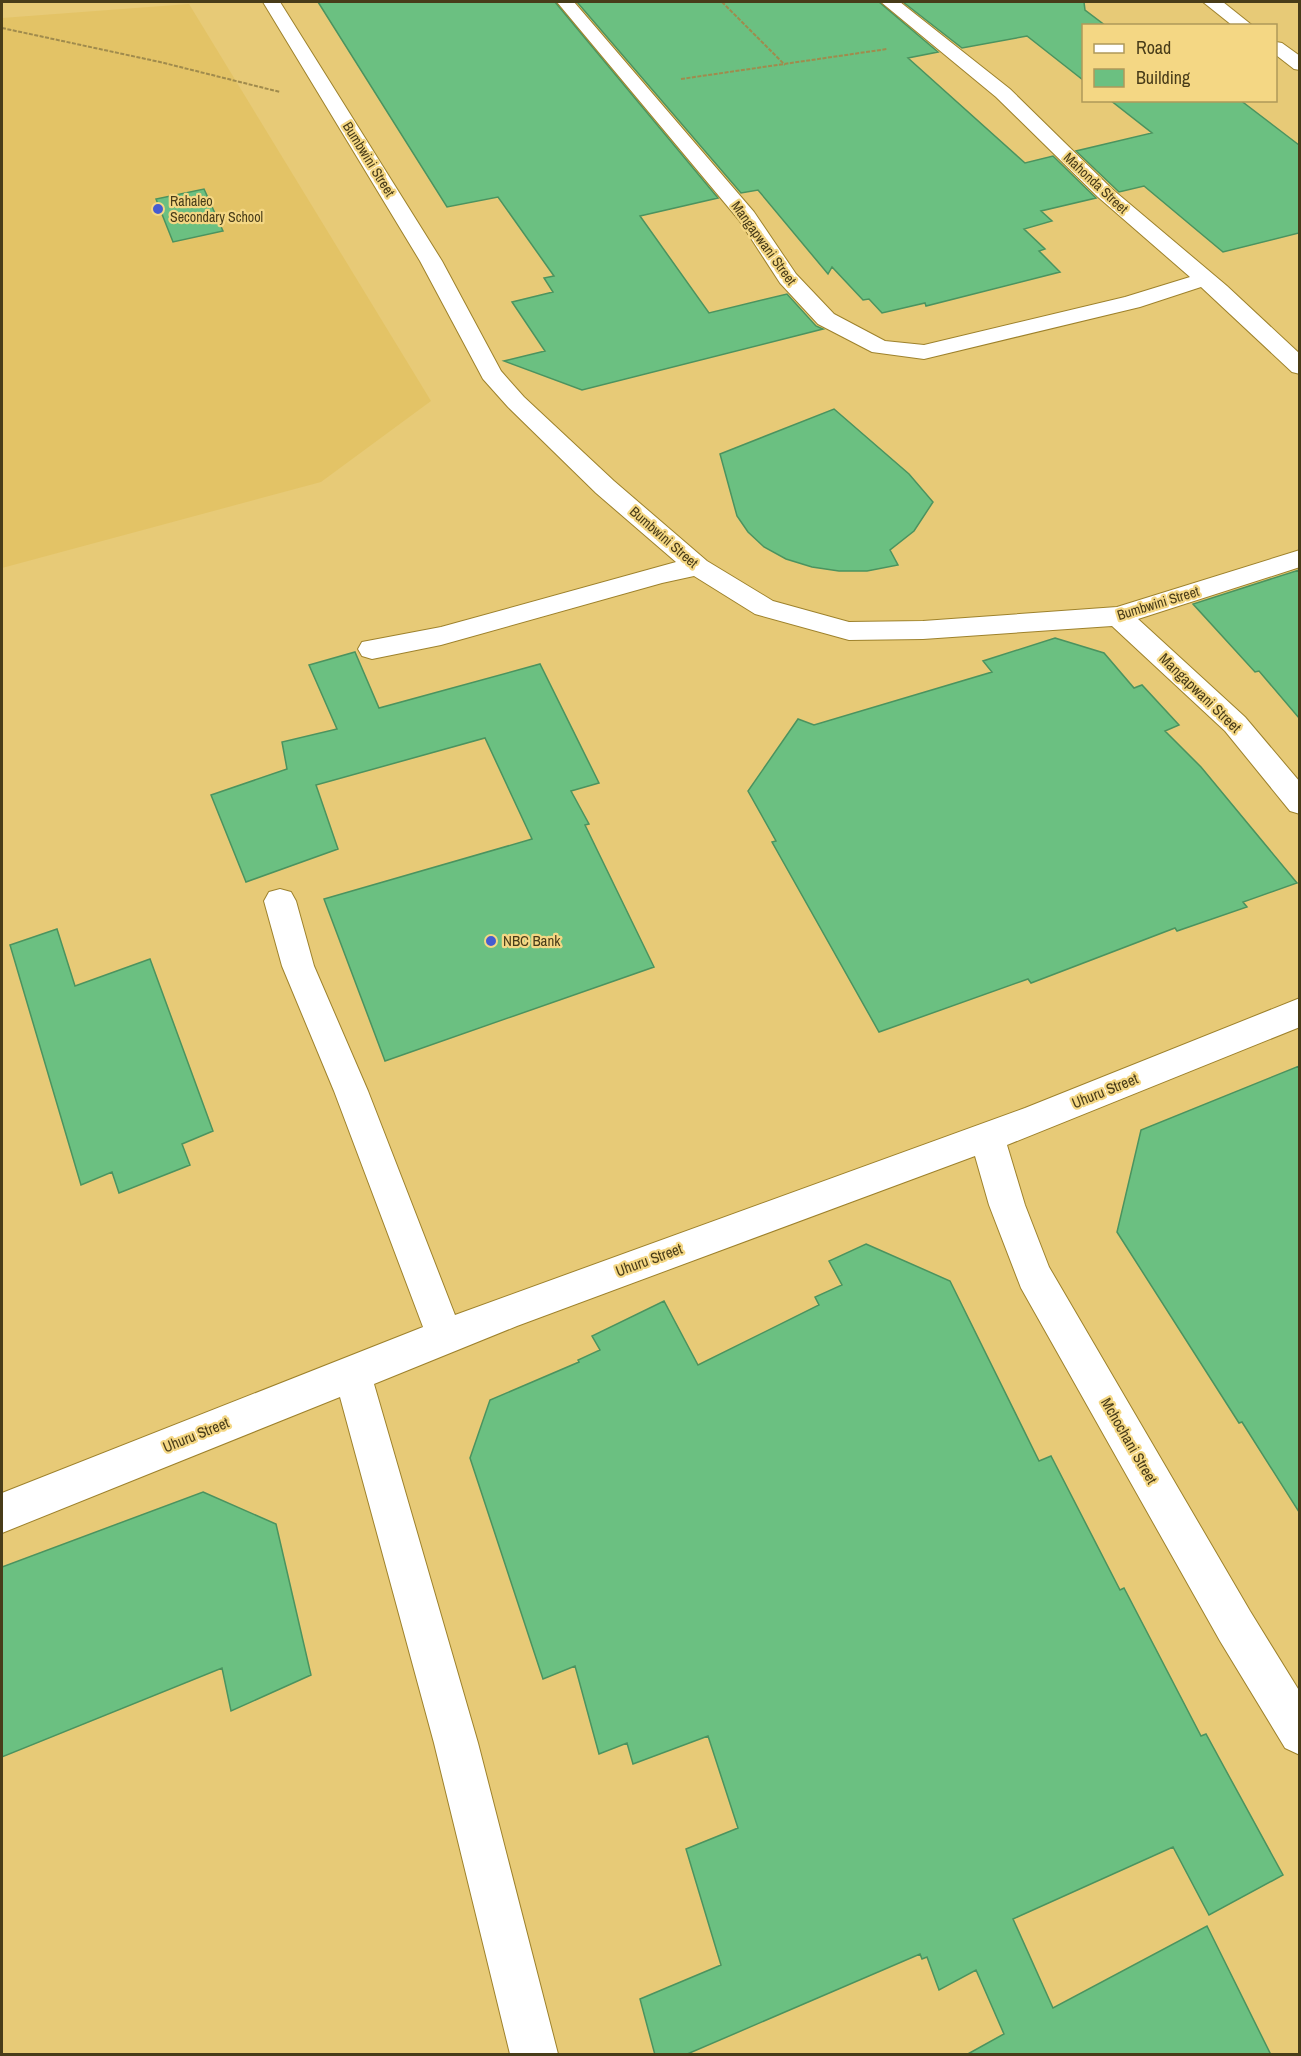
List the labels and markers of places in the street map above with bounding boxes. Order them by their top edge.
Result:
place label: Rahaleo Secondary School [170,192,263,226]
marker: Rahaleo Secondary School [151,202,165,216]
place label: NBC Bank [503,930,561,951]
marker: NBC Bank [484,934,498,948]

